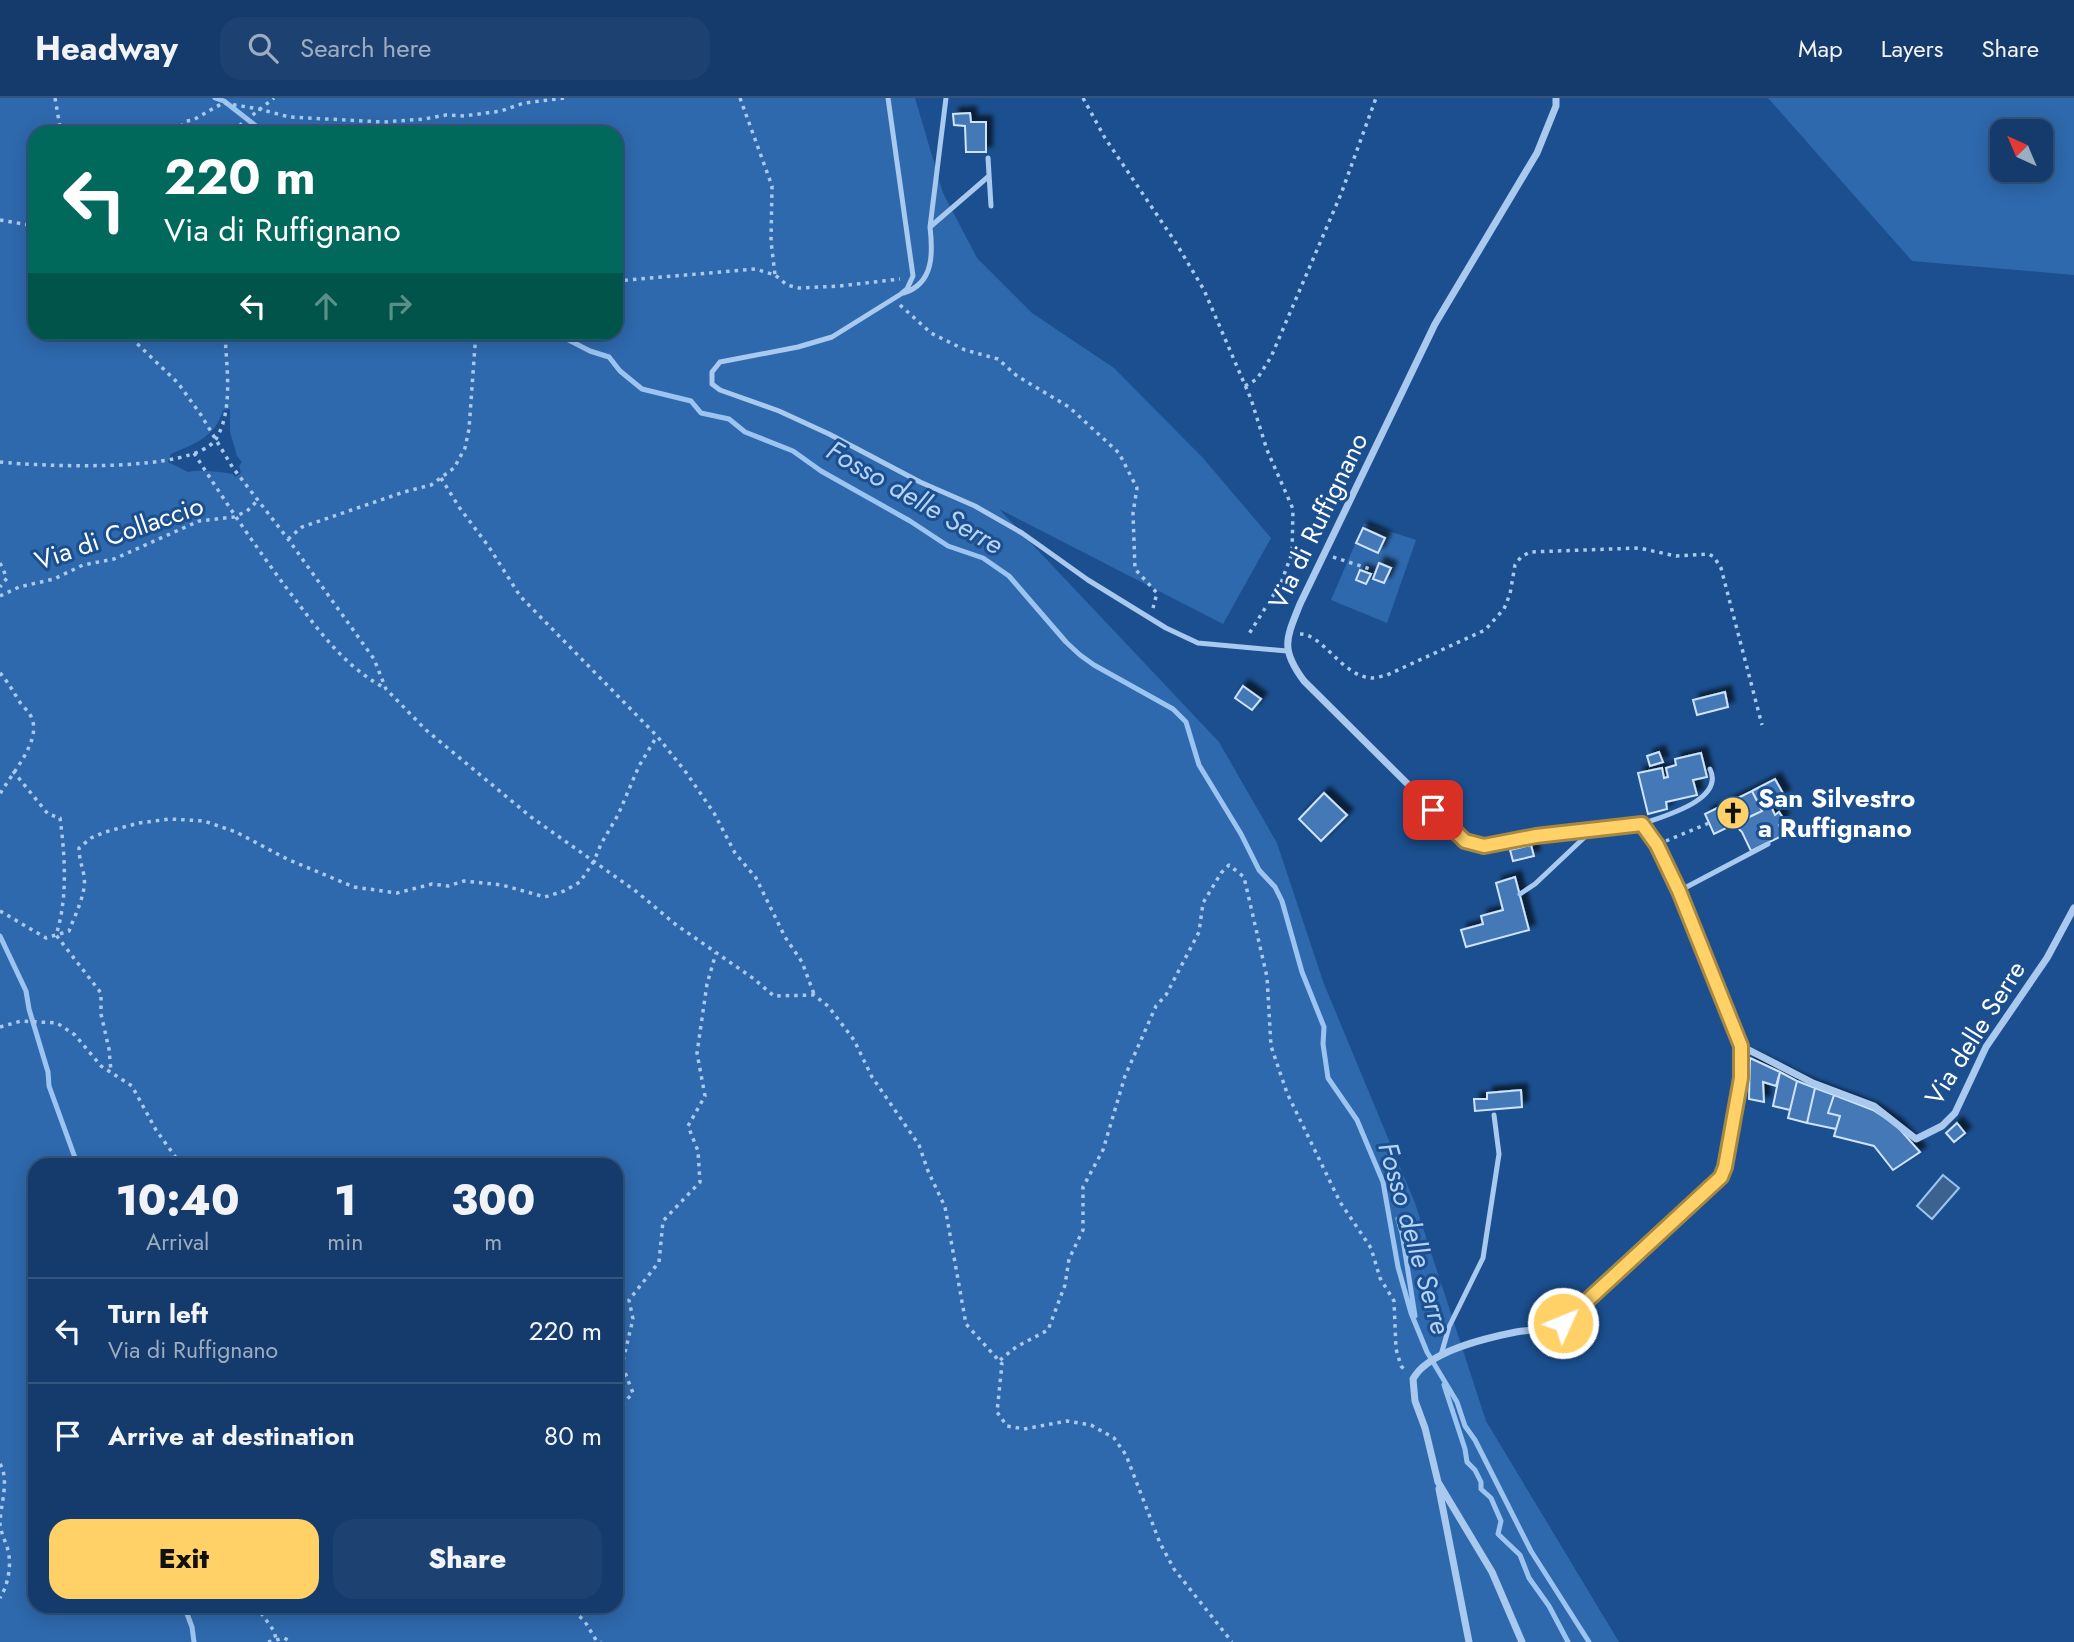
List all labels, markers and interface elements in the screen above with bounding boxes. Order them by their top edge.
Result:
search box [220,17,710,80]
text: Headway [35,25,178,72]
icon: search [244,29,282,67]
text: Search here [300,29,431,67]
text: Map [1798,31,1843,66]
text: Layers [1881,31,1943,66]
text: Share [1981,31,2039,66]
north arrow [1990,119,2053,182]
map controls [1990,119,2053,182]
text: 220 m [164,142,316,212]
icon: left [49,154,140,245]
text: Via di Ruffignano [164,207,401,253]
icon: left [234,287,272,325]
icon: ahead [307,287,345,325]
icon: right [380,287,418,325]
street label: Via di Ruffignano [1259,426,1377,616]
water label: Fosso delle Serre [819,430,1011,565]
street label: Via di Collaccio [30,486,208,580]
place label: San Silvestro a Ruffignano [1758,779,1915,847]
pin [1403,780,1463,840]
icon: arrive [1414,791,1452,829]
church icon: San Silvestro a Ruffignano [1714,794,1752,832]
street label: Via delle Serre [1915,953,2035,1113]
water label: Fosso delle Serre [1367,1137,1462,1339]
text: 10:40 [116,1170,240,1231]
text: 1 [334,1170,356,1231]
text: 300 [451,1170,535,1231]
text: Arrival [146,1225,209,1259]
text: min [327,1225,363,1259]
text: m [484,1225,502,1259]
position arrow [1526,1286,1600,1360]
text: Turn left [108,1295,208,1333]
icon: left [49,1312,87,1350]
text: 220 m [529,1312,602,1350]
text: Via di Ruffignano [108,1333,278,1367]
icon: arrive [49,1417,87,1455]
text: Arrive at destination [108,1417,355,1455]
text: 80 m [544,1417,602,1455]
button: Exit [49,1519,319,1599]
button: Share [333,1519,602,1599]

